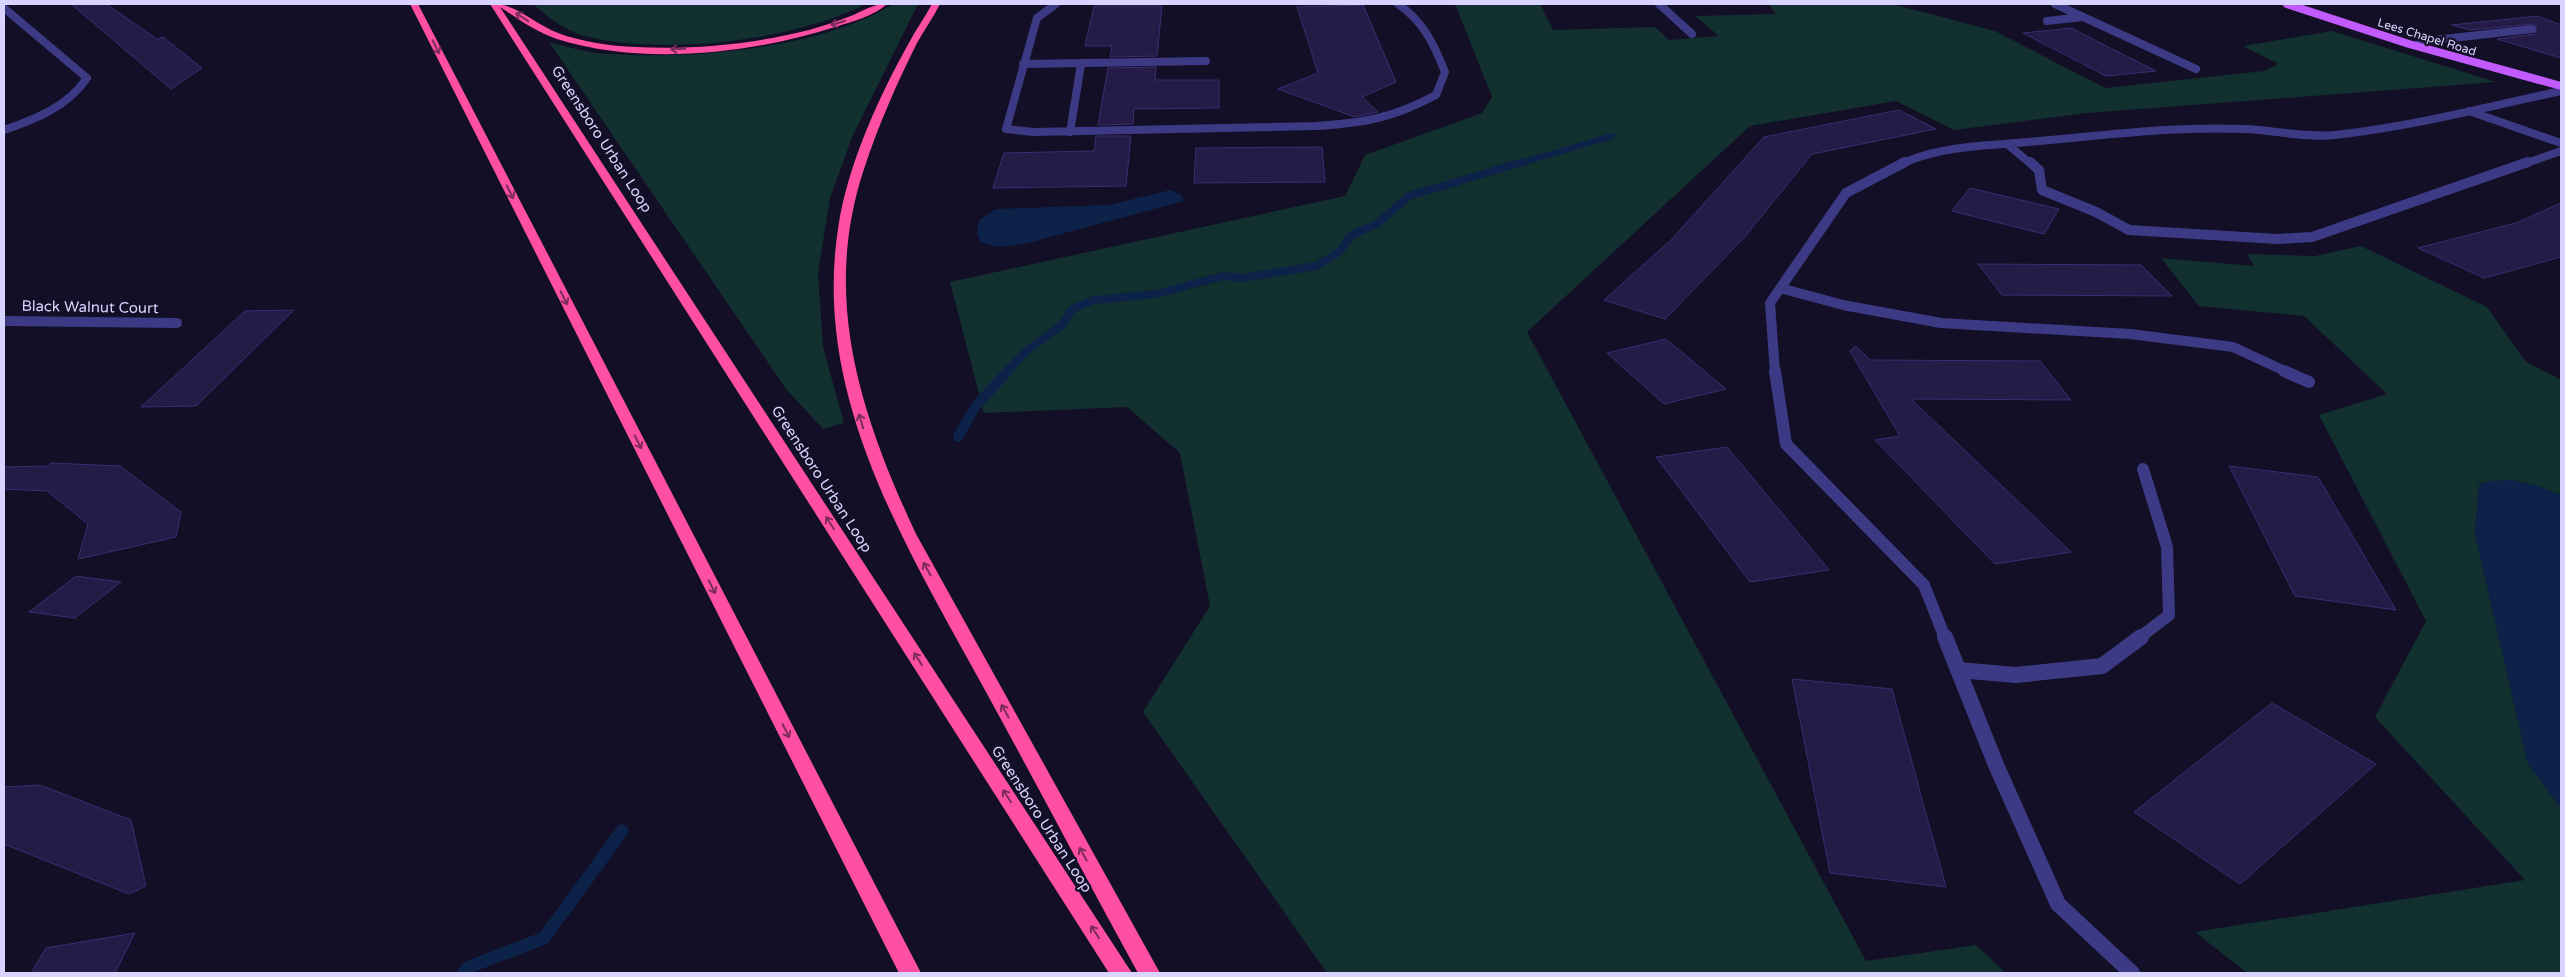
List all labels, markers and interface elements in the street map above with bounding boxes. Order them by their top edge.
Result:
one-way arrow [516,12,530,22]
street label: Lees Chapel Road [2376,15,2478,59]
one-way arrow [831,19,847,28]
one-way arrow [432,39,441,54]
one-way arrow [671,45,687,54]
street label: Greensboro Urban Loop [548,62,656,216]
one-way arrow [506,184,515,199]
one-way arrow [559,290,569,305]
street label: Black Walnut Court [21,297,159,317]
street label: Greensboro Urban Loop [768,402,876,556]
one-way arrow [856,413,865,429]
one-way arrow [634,434,643,449]
one-way arrow [825,516,835,530]
one-way arrow [922,561,932,576]
one-way arrow [708,579,717,594]
one-way arrow [913,653,923,667]
one-way arrow [1000,704,1010,719]
one-way arrow [781,724,791,739]
street label: Greensboro Urban Loop [988,742,1096,896]
one-way arrow [1001,789,1012,803]
one-way arrow [1078,846,1088,861]
one-way arrow [1090,926,1100,940]

